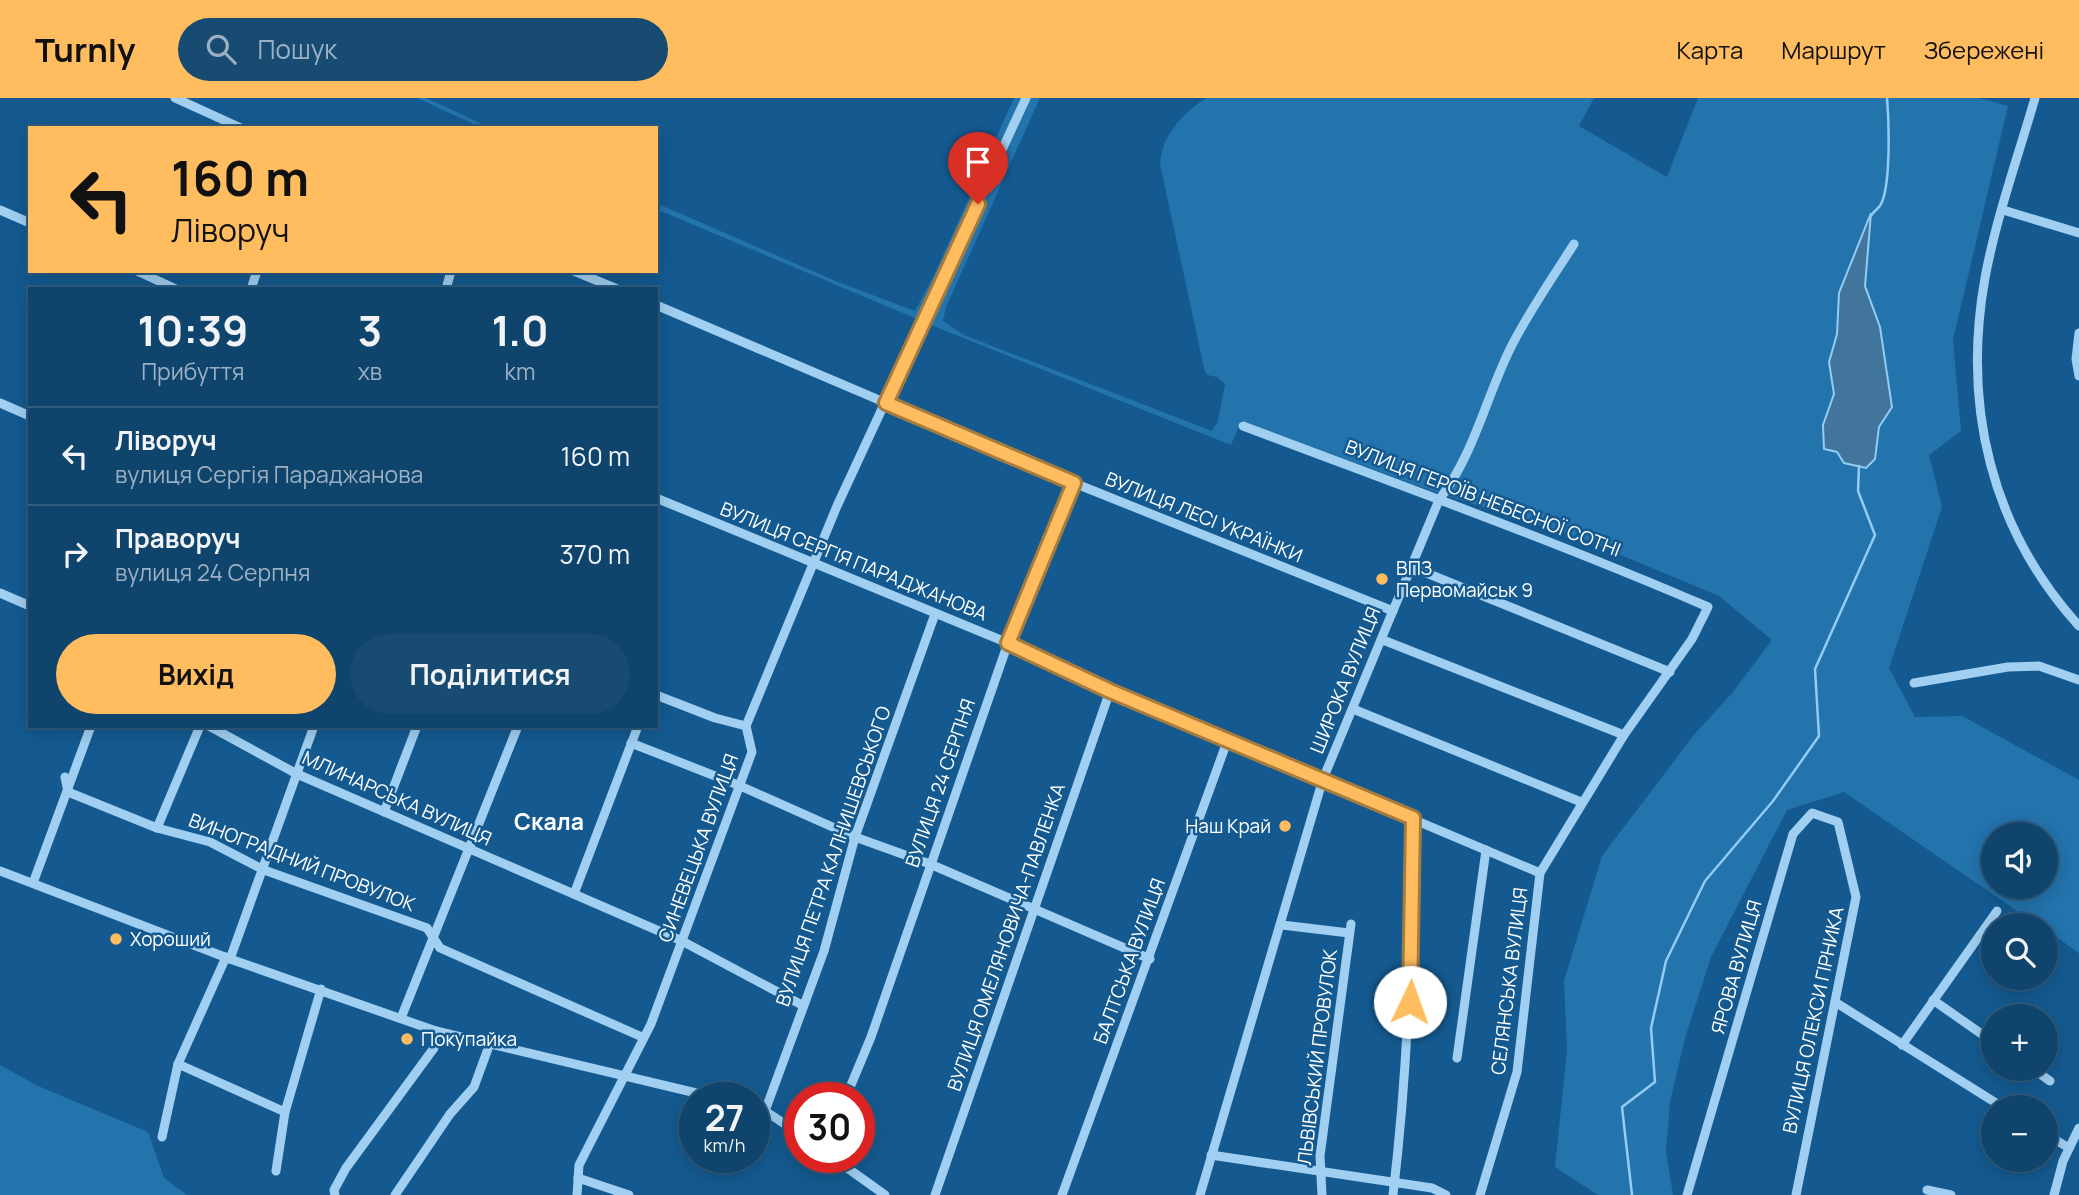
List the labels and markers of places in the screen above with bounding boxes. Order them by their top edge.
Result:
pin [948,132,1008,204]
place label: ВПЗ Первомайськ 9 [1396,555,1533,603]
marker: ВПЗ Первомайськ 9 [1374,571,1390,587]
place label: Наш Край [1185,813,1271,839]
marker: Наш Край [1277,818,1293,834]
place label: Хороший [130,926,211,952]
marker: Хороший [108,931,124,947]
place label: Покупайка [421,1026,517,1052]
marker: Покупайка [399,1031,415,1047]

